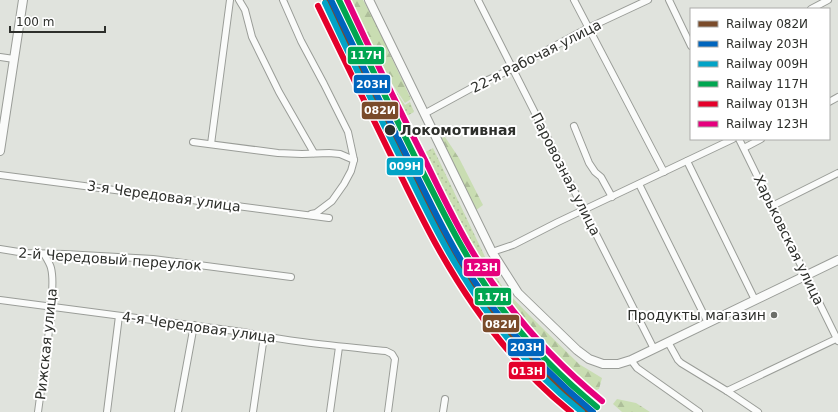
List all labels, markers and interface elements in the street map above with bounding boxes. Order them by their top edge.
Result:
scale bar [10,8,105,34]
legend [690,8,830,140]
text: 100 m [16,15,54,29]
street label: 22-я Рабочая улица [468,16,604,96]
text: Railway 082И [726,17,808,31]
text: Railway 203Н [726,37,808,51]
line badge: 117Н [347,46,385,65]
text: 117Н [350,49,382,62]
text: Railway 009Н [726,57,808,71]
line badge: 203Н [353,74,391,94]
text: Railway 117Н [726,77,808,91]
text: 203Н [356,78,388,91]
text: Railway 013Н [726,97,808,111]
line badge: 082И [361,101,399,120]
text: 082И [364,104,396,117]
street label: Паровозная улица [528,110,604,238]
text: Railway 123Н [726,117,808,131]
place label: Локомотивная [400,122,516,138]
marker: Локомотивная [383,123,397,137]
line badge: 009Н [386,157,424,176]
text: 009Н [389,160,421,173]
street label: Харьковская улица [751,172,827,308]
street label: 3-я Чередовая улица [86,177,242,215]
street label: 2-й Чередовый переулок [18,245,202,273]
line badge: 123Н [463,258,501,277]
text: 123Н [466,261,498,274]
street label: Рижская улица [32,287,60,401]
line badge: 117Н [474,287,512,306]
text: 117Н [477,291,509,304]
place label: Продукты магазин [627,307,766,323]
street label: 4-я Чередовая улица [121,308,277,346]
marker: Продукты магазин [769,310,779,320]
line badge: 082И [482,314,520,333]
text: 082И [485,318,517,331]
line badge: 203Н [507,338,545,357]
text: 203Н [510,341,542,354]
line badge: 013Н [508,361,546,380]
text: 013Н [511,365,543,378]

